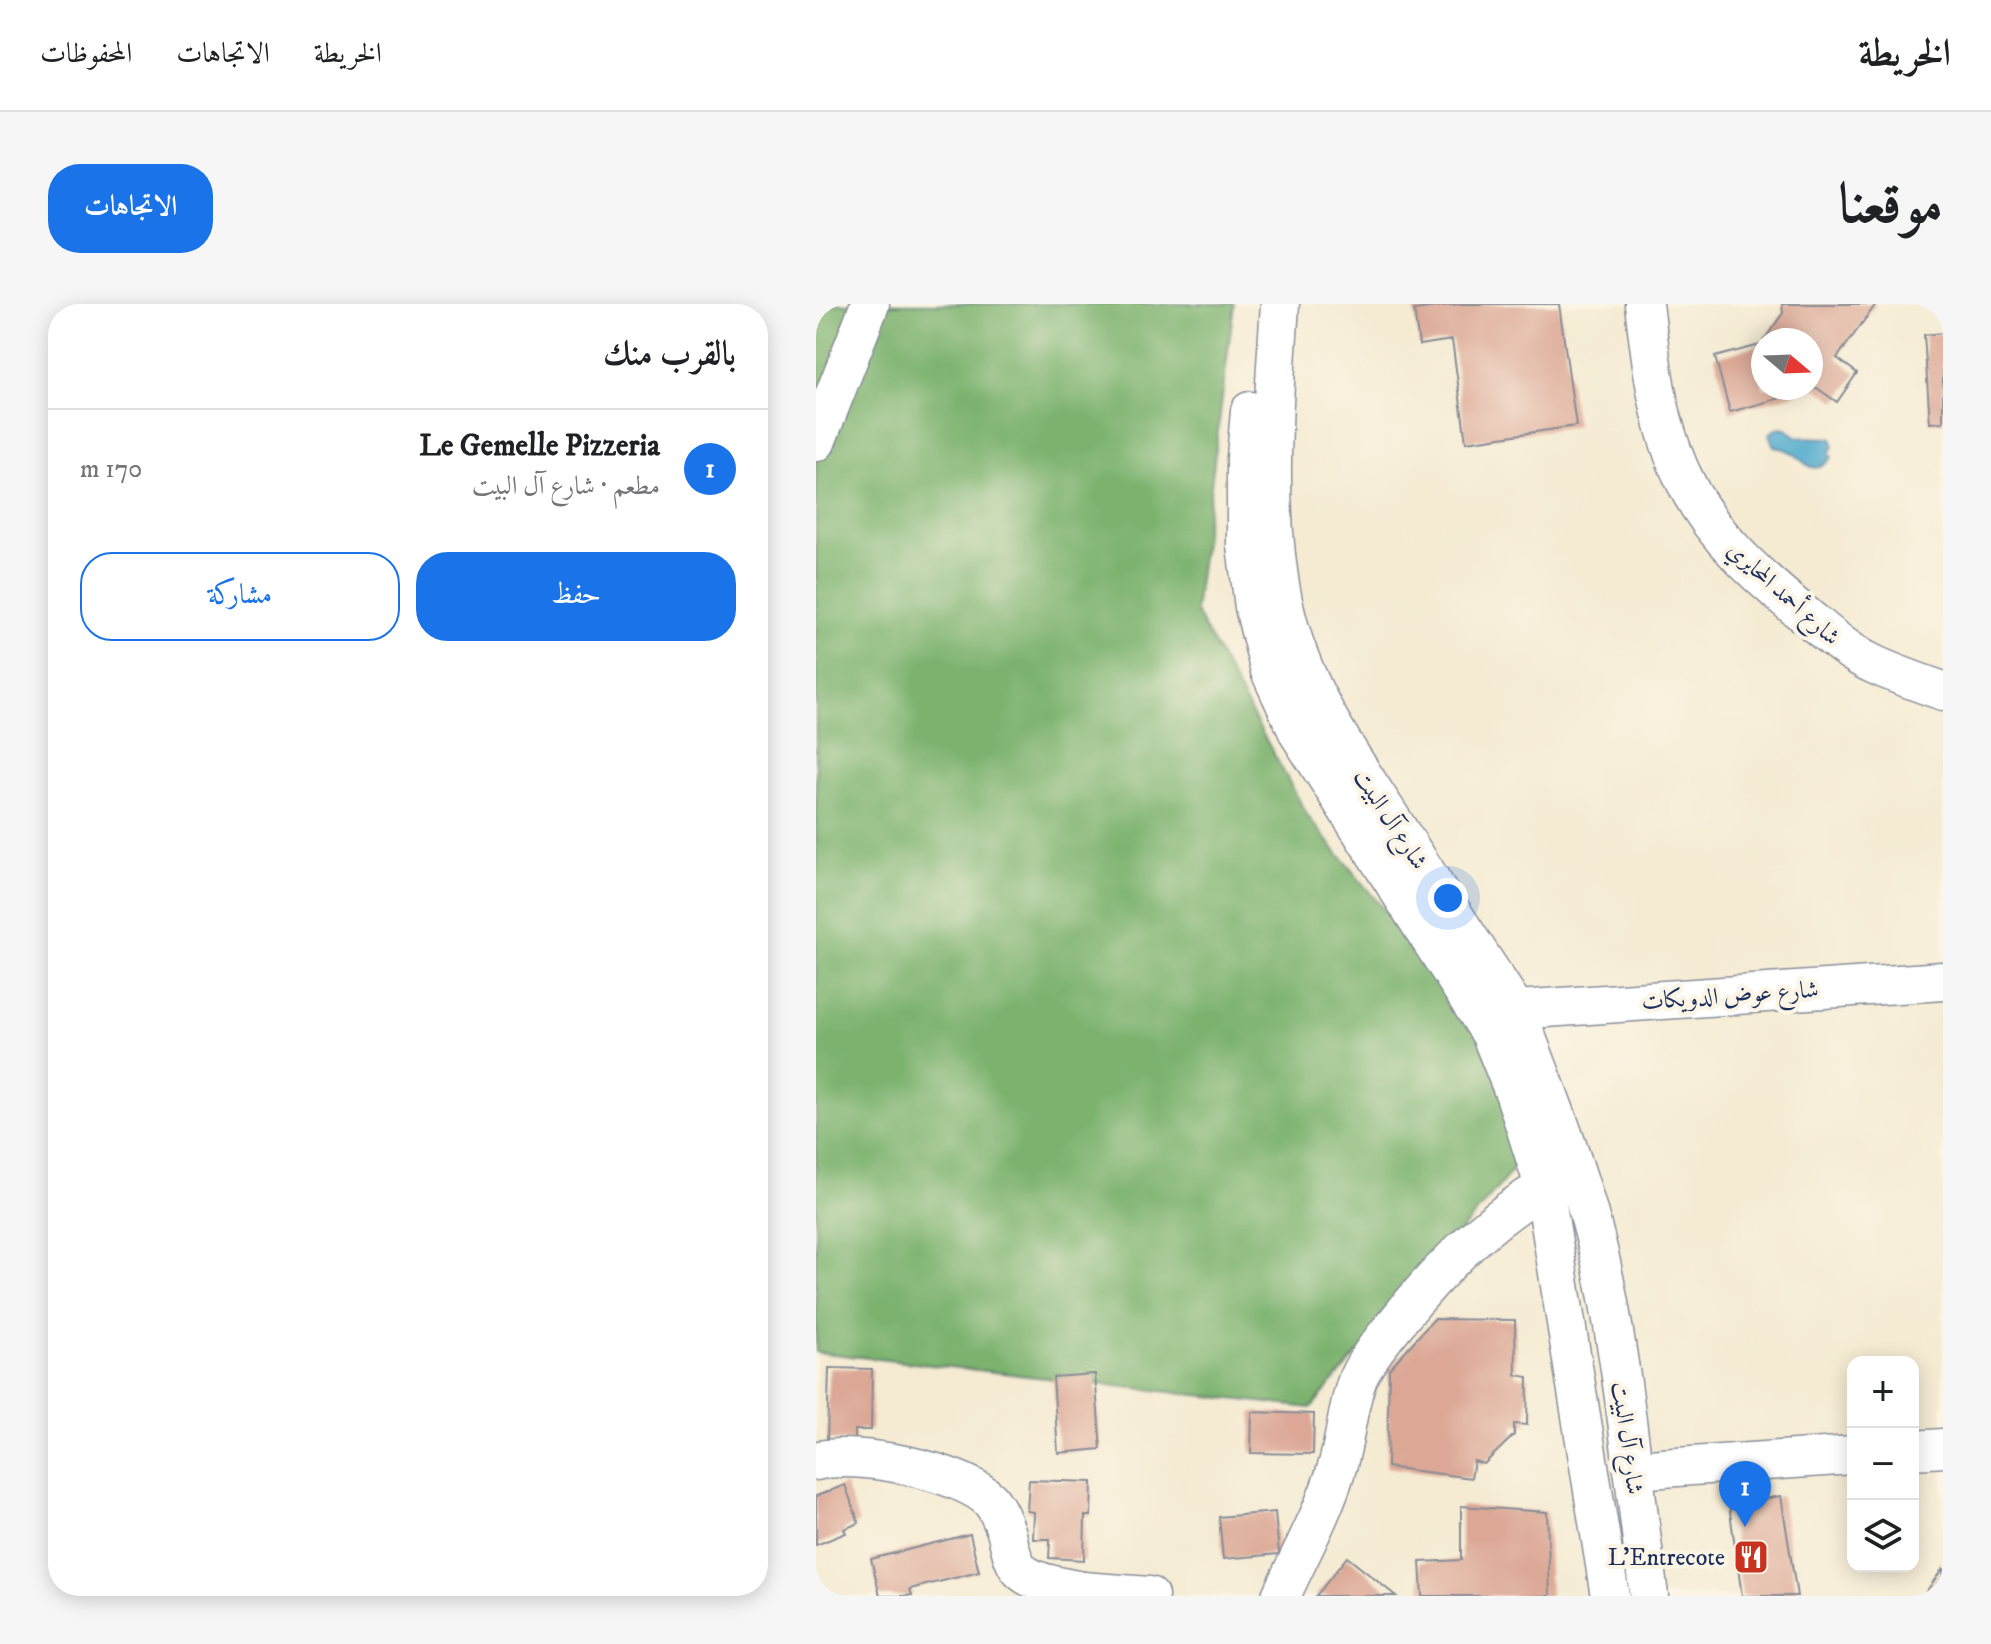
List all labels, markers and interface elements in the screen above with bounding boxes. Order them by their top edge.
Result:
text: الخريطة [1859,30,1951,78]
text: المحفوظات [40,36,132,71]
text: الاتجاهات [176,36,270,71]
text: الخريطة [314,36,382,71]
button: الاتجاهات [48,164,213,253]
text: موقعنا [1838,171,1943,241]
north arrow [1751,328,1823,400]
text: بالقرب منك [603,333,736,375]
text: Le Gemelle Pizzeria [419,428,660,465]
text: 170 m [80,453,142,486]
text: 1 [705,453,715,486]
text: مطعم · شارع آل البيت [472,470,660,503]
street label: شارع أحمد المحايري [1718,533,1848,655]
button: مشاركة [80,552,400,641]
button: حفظ [416,552,736,641]
street label: شارع آل البيت [1343,764,1434,878]
your location [1428,878,1468,918]
street label: شارع عوض الدويكات [1640,975,1820,1021]
map controls [1847,1356,1919,1572]
button: + [1847,1356,1919,1428]
street label: شارع آل البيت [1600,1380,1650,1497]
button: − [1847,1428,1919,1500]
pin: 1 [1719,1461,1771,1527]
button: layers [1847,1500,1919,1572]
restaurant icon: L'Entrecote [1732,1538,1770,1576]
place label: L'Entrecote [1608,1543,1725,1573]

